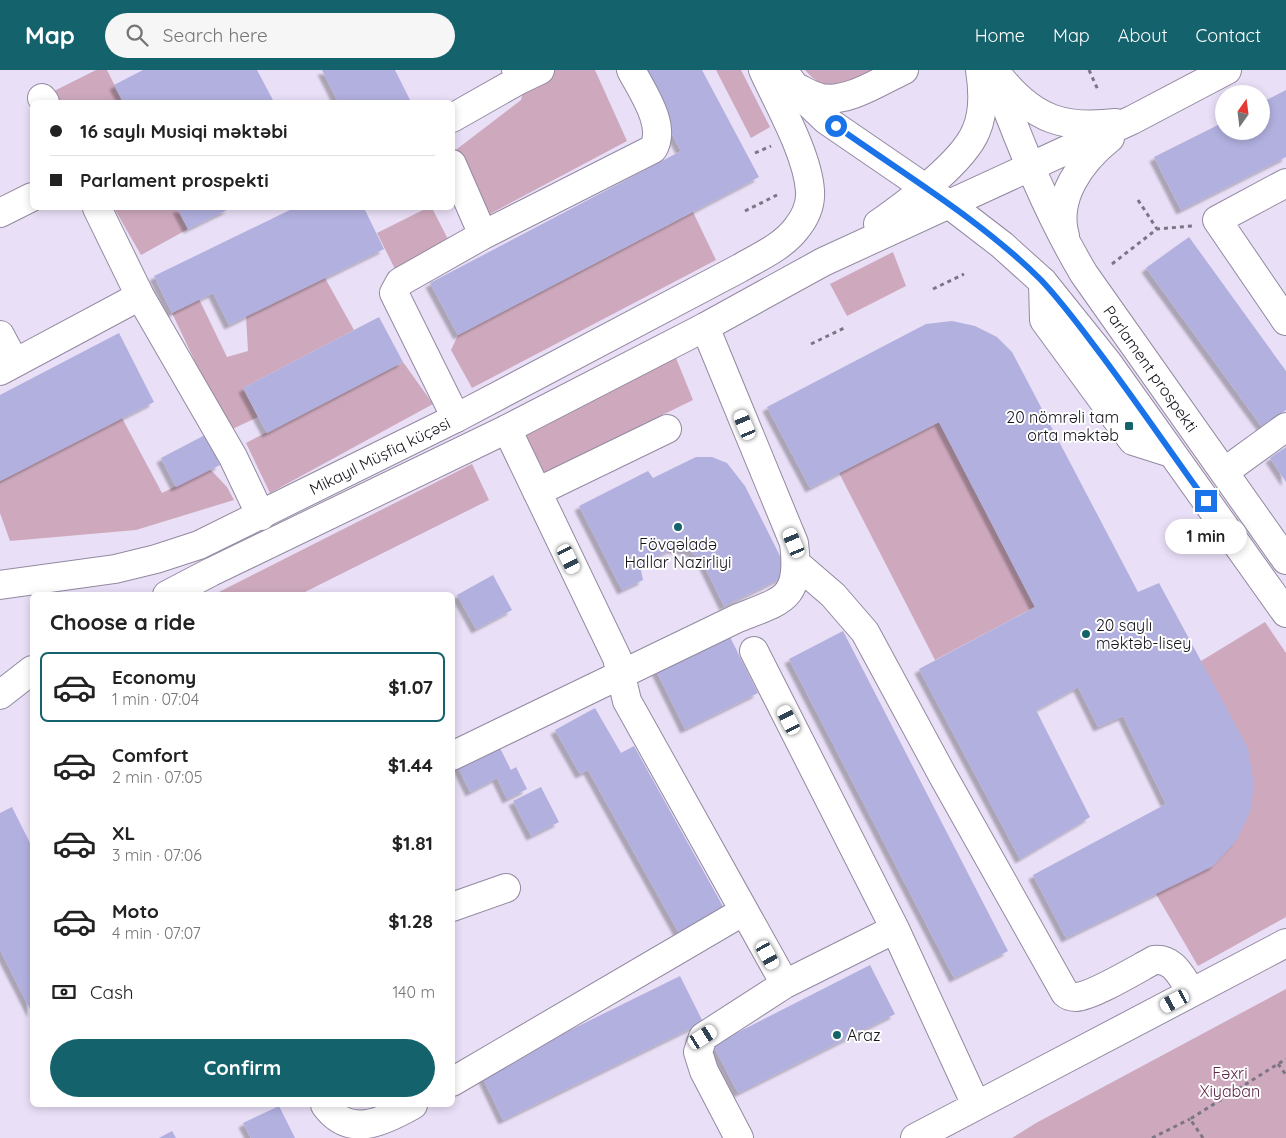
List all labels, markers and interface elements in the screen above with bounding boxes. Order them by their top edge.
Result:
search box [105,13,455,58]
text: Map [25,20,75,50]
icon: search [123,21,151,49]
text: Search here [163,23,268,47]
text: Home [975,24,1025,47]
text: Map [1053,24,1090,47]
text: About [1118,24,1168,47]
text: Contact [1196,24,1261,47]
north arrow [1215,85,1270,140]
map controls [1215,85,1270,140]
route start [825,115,847,137]
text: 16 saylı Musiqi məktəbi [80,119,288,143]
text: Parlament prospekti [80,168,269,192]
street label: Parlament prospekti [1099,302,1202,436]
place label: 20 nömrəli tam orta məktəb [1006,407,1119,445]
car [732,408,757,442]
street label: Mikayıl Müşfiq küçəsi [306,413,453,499]
marker: 20 nömrəli tam orta məktəb [1123,420,1135,432]
route end [1195,490,1217,512]
callout: 1 min [1165,518,1247,554]
marker: Fövqəladə Hallar Nazirliyi [672,521,684,533]
car [781,526,806,560]
text: 1 min [1187,526,1225,546]
place label: Fövqəladə Hallar Nazirliyi [624,534,732,572]
car [555,542,582,576]
text: Choose a ride [50,608,195,636]
place label: 20 saylı məktəb-lisey [1096,615,1191,653]
marker: 20 saylı məktəb-lisey [1080,628,1092,640]
icon: car [52,665,97,710]
text: Economy [112,665,196,689]
text: $1.07 [388,675,433,699]
text: 1 min · 07:04 [112,689,199,709]
car [775,703,802,737]
icon: car [52,743,97,788]
text: Comfort [112,743,189,767]
text: $1.44 [388,753,433,777]
text: 2 min · 07:05 [112,767,202,787]
icon: car [52,821,97,866]
text: XL [112,821,135,845]
text: $1.81 [392,831,433,855]
text: 3 min · 07:06 [112,845,202,865]
icon: car [52,899,97,944]
text: Moto [112,899,159,923]
text: $1.28 [388,909,433,933]
text: 4 min · 07:07 [112,923,201,943]
car [754,938,781,972]
icon: cash [50,978,78,1006]
text: Cash [90,980,134,1004]
text: 140 m [392,982,435,1002]
car [1158,987,1191,1015]
car [686,1023,719,1051]
place label: Araz [847,1025,881,1045]
marker: Araz [831,1029,843,1041]
button: Confirm [50,1039,435,1097]
park label: Fəxri Xiyaban [1200,1063,1260,1101]

